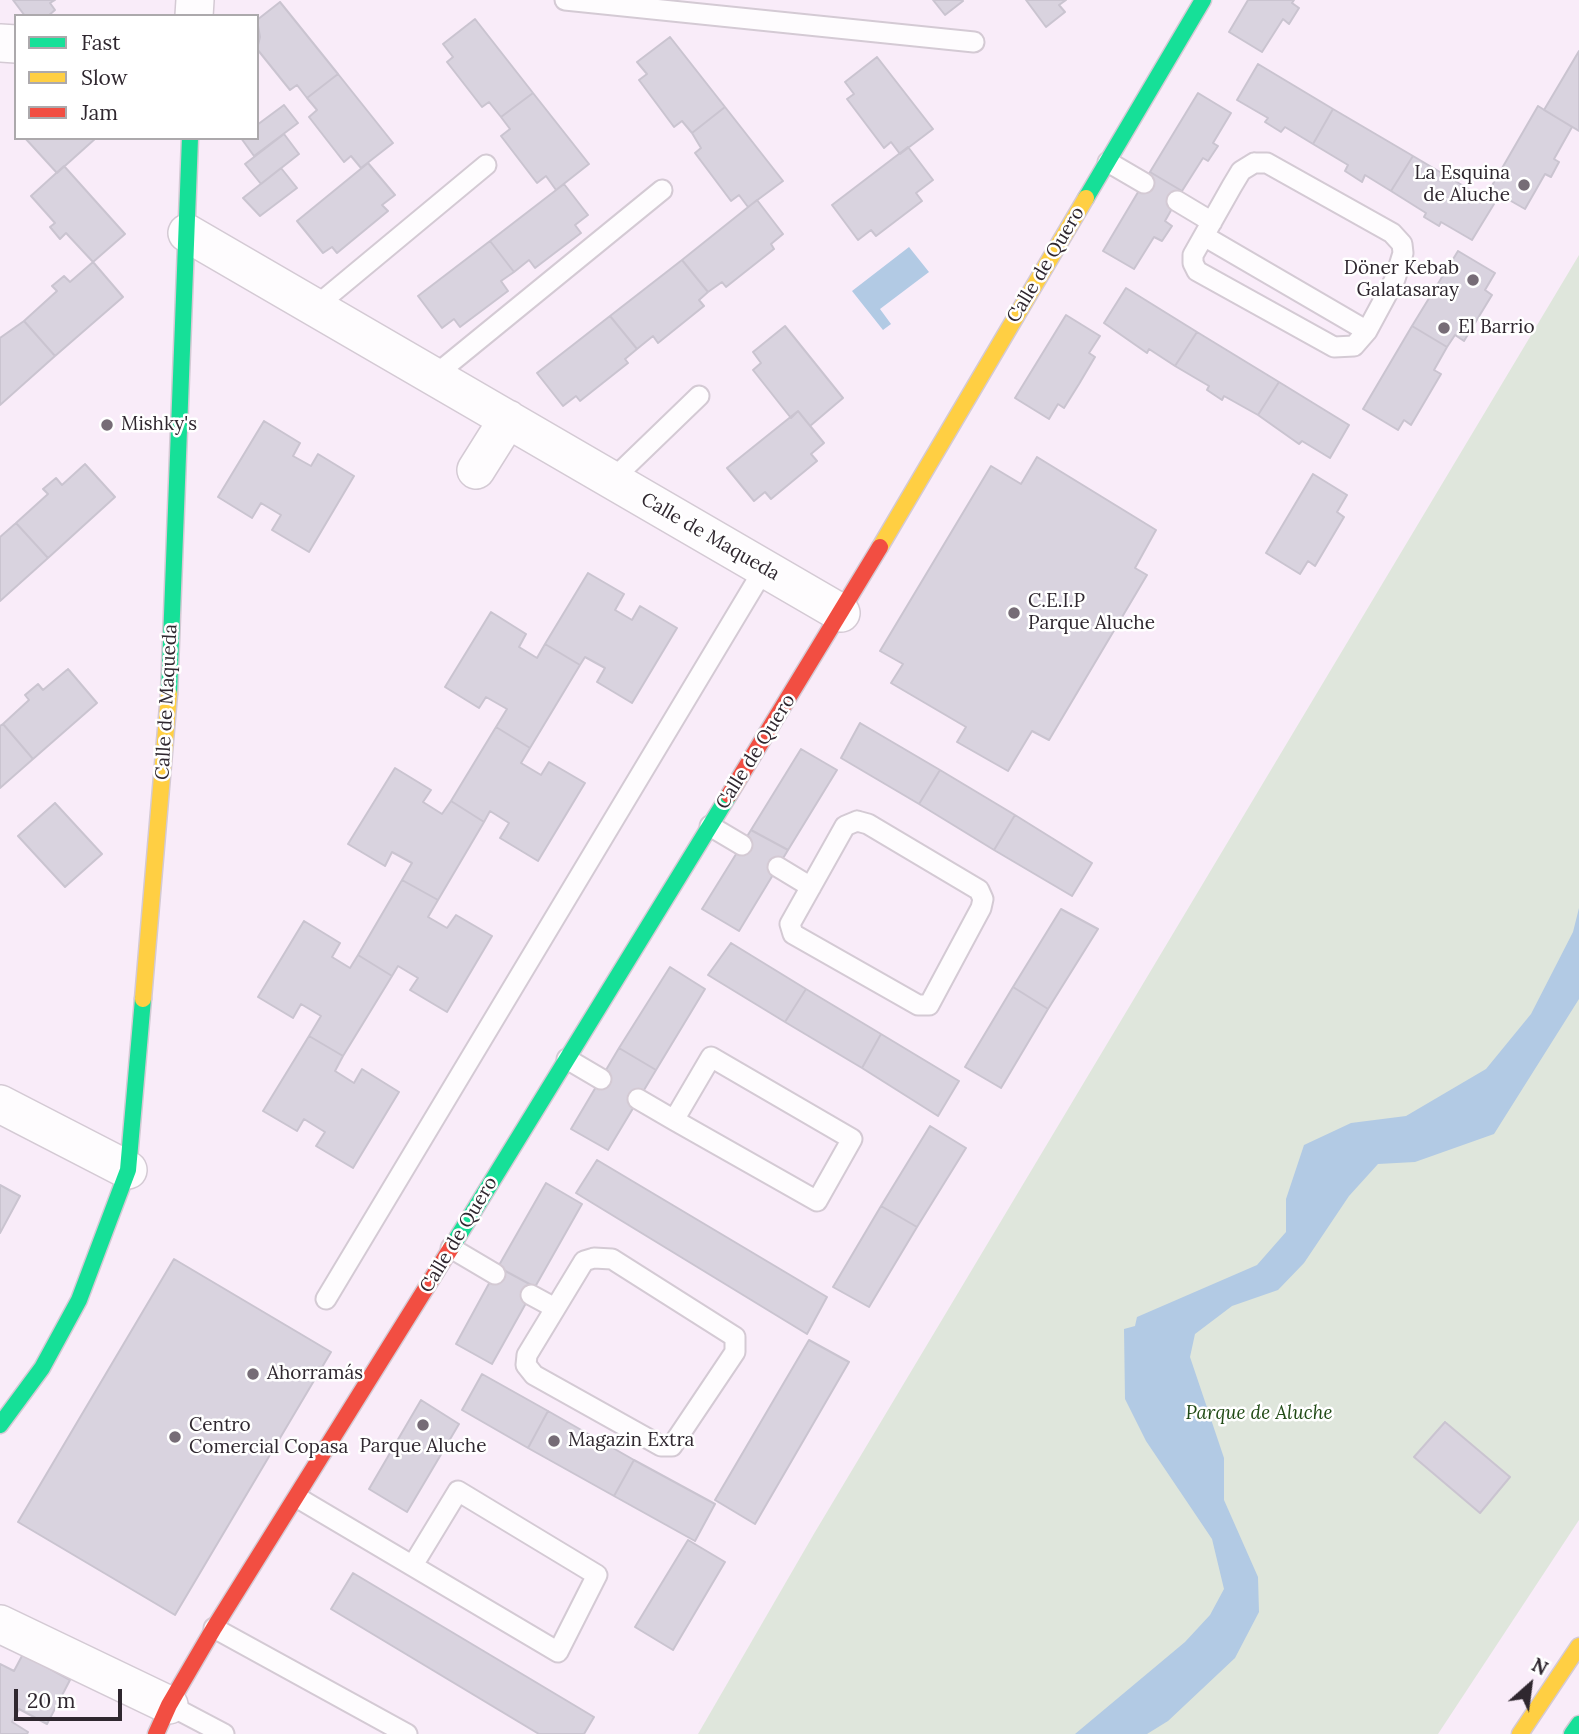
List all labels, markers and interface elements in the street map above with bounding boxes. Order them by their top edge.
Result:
legend [14,14,259,140]
text: Fast [81,29,120,56]
text: Slow [81,64,128,91]
text: Jam [81,99,118,126]
place label: La Esquina de Aluche [1414,163,1510,207]
marker: La Esquina de Aluche [1516,177,1532,193]
street label: Calle de Quero [1002,203,1090,327]
place label: Döner Kebab Galatasaray [1344,258,1459,302]
marker: Döner Kebab Galatasaray [1465,272,1481,288]
place label: El Barrio [1458,317,1535,339]
marker: El Barrio [1436,320,1452,336]
place label: Mishky's [121,414,197,436]
marker: Mishky's [99,417,115,433]
street label: Calle de Maqueda [637,488,783,586]
place label: C.E.I.P Parque Aluche [1028,591,1155,635]
marker: C.E.I.P Parque Aluche [1006,605,1022,621]
street label: Calle de Maqueda [152,623,182,781]
street label: Calle de Quero [712,690,800,814]
street label: Calle de Quero [415,1173,503,1297]
place label: Ahorramás [267,1363,363,1385]
marker: Ahorramás [245,1366,261,1382]
park label: Parque de Aluche [1185,1403,1333,1425]
place label: Centro Comercial Copasa [189,1415,348,1459]
marker: Parque Aluche [415,1417,431,1433]
marker: Centro Comercial Copasa [167,1429,183,1445]
place label: Magazin Extra [568,1430,694,1452]
marker: Magazin Extra [546,1433,562,1449]
place label: Parque Aluche [359,1436,487,1458]
north arrow [1495,1650,1565,1720]
text: N [1528,1652,1552,1681]
scale bar [18,1674,126,1718]
text: 20 m [27,1687,76,1714]

